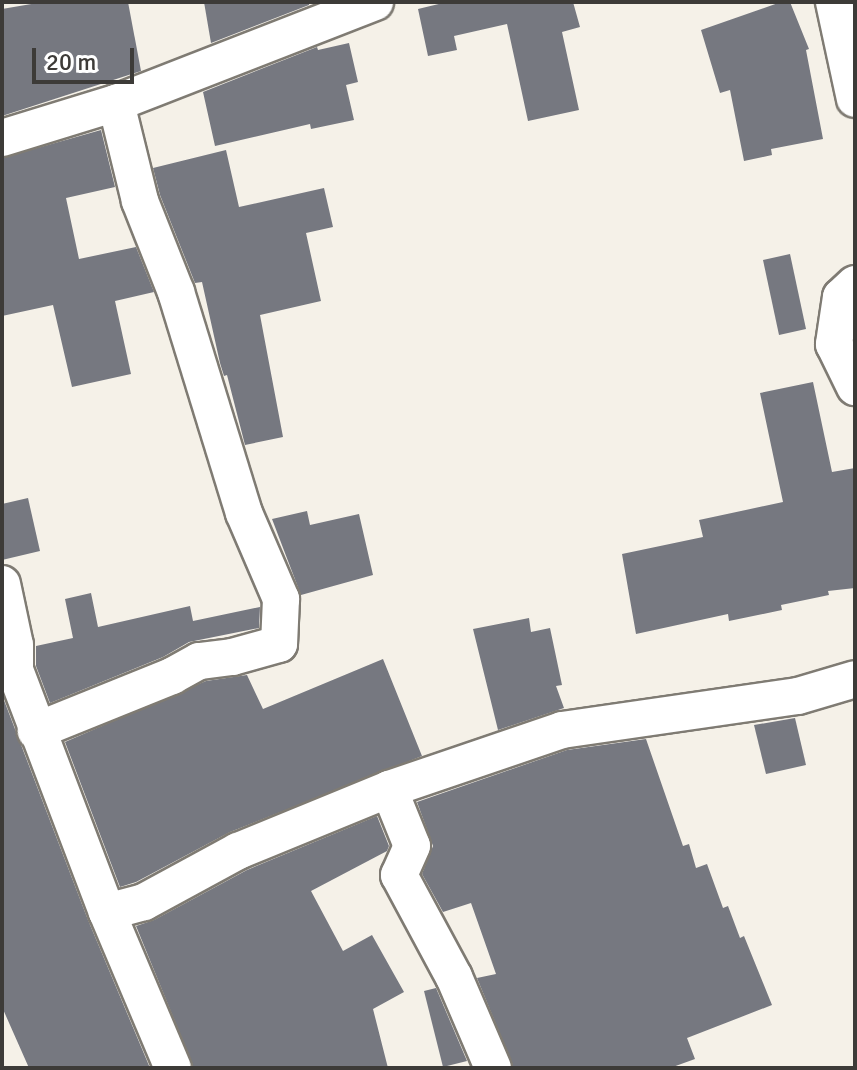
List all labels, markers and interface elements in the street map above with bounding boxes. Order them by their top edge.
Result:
scale bar [36,32,138,82]
text: 20 m [46,47,96,77]

